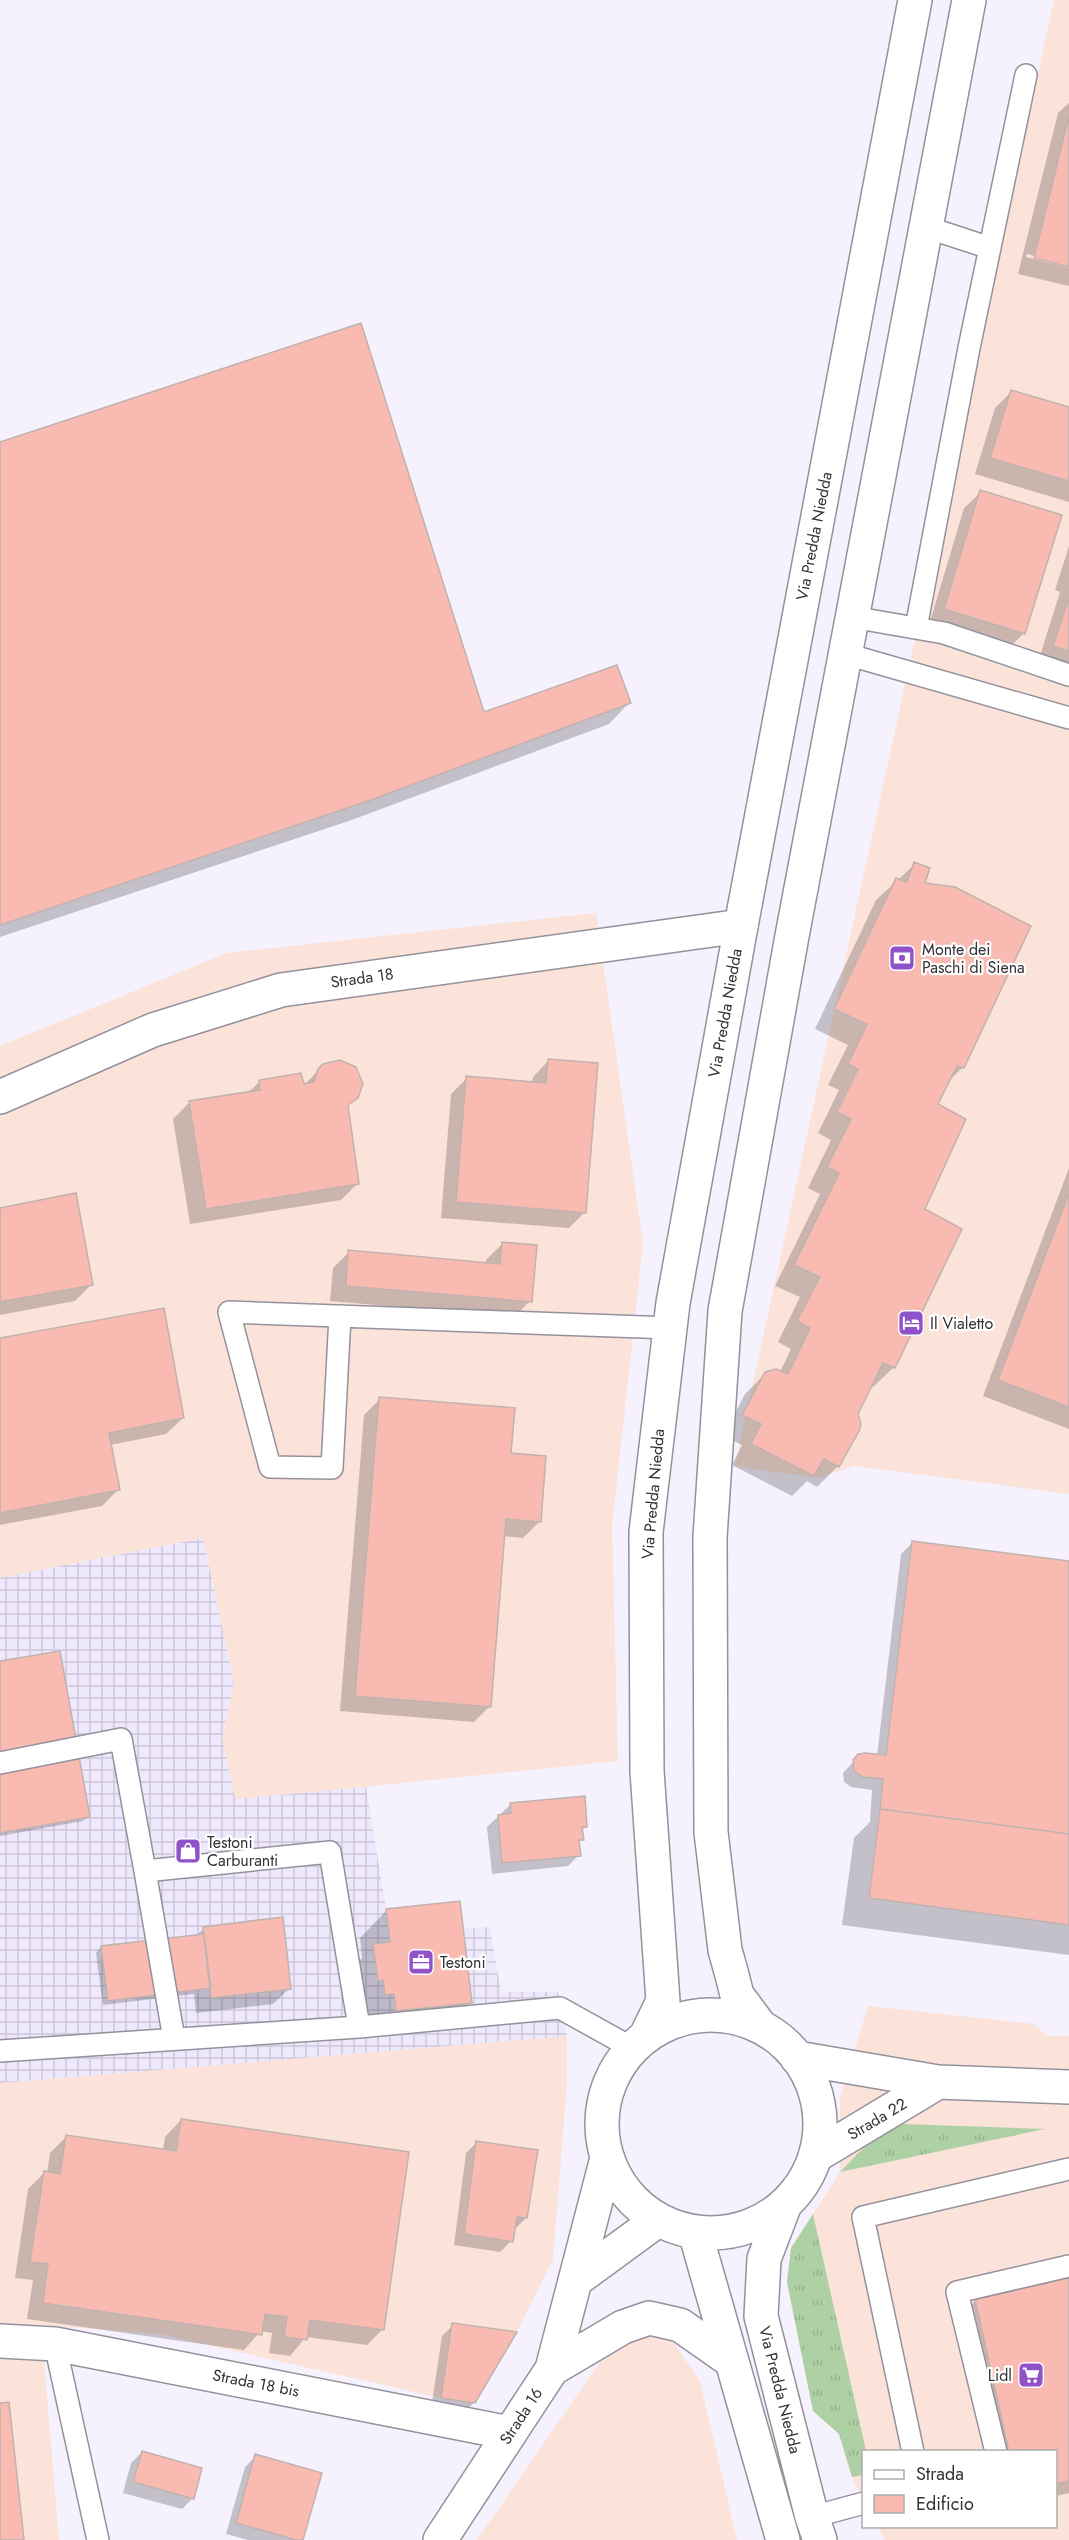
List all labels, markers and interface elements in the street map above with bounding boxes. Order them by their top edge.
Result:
street label: Via Predda Niedda [790,470,838,602]
place label: Monte dei Paschi di Siena [922,938,1025,979]
bank icon: Monte dei Paschi di Siena [887,943,917,973]
street label: Via Predda Niedda [702,947,748,1079]
street label: Strada 18 [329,962,395,994]
hotel icon: Il Vialetto [896,1308,926,1338]
place label: Il Vialetto [930,1312,993,1335]
street label: Via Predda Niedda [636,1428,670,1560]
place label: Testoni Carburanti [207,1831,278,1872]
shop icon: Testoni Carburanti [173,1836,203,1866]
office icon: Testoni [406,1947,436,1977]
place label: Testoni [440,1951,486,1974]
street label: Strada 22 [843,2092,911,2146]
street label: Via Predda Niedda [753,2324,807,2456]
supermarket icon: Lidl [1016,2360,1046,2390]
street label: Strada 18 bis [211,2363,301,2403]
place label: Lidl [988,2364,1012,2387]
street label: Strada 16 [494,2383,548,2449]
legend [862,2450,1057,2528]
text: Strada [916,2461,964,2487]
text: Edificio [916,2491,974,2517]

